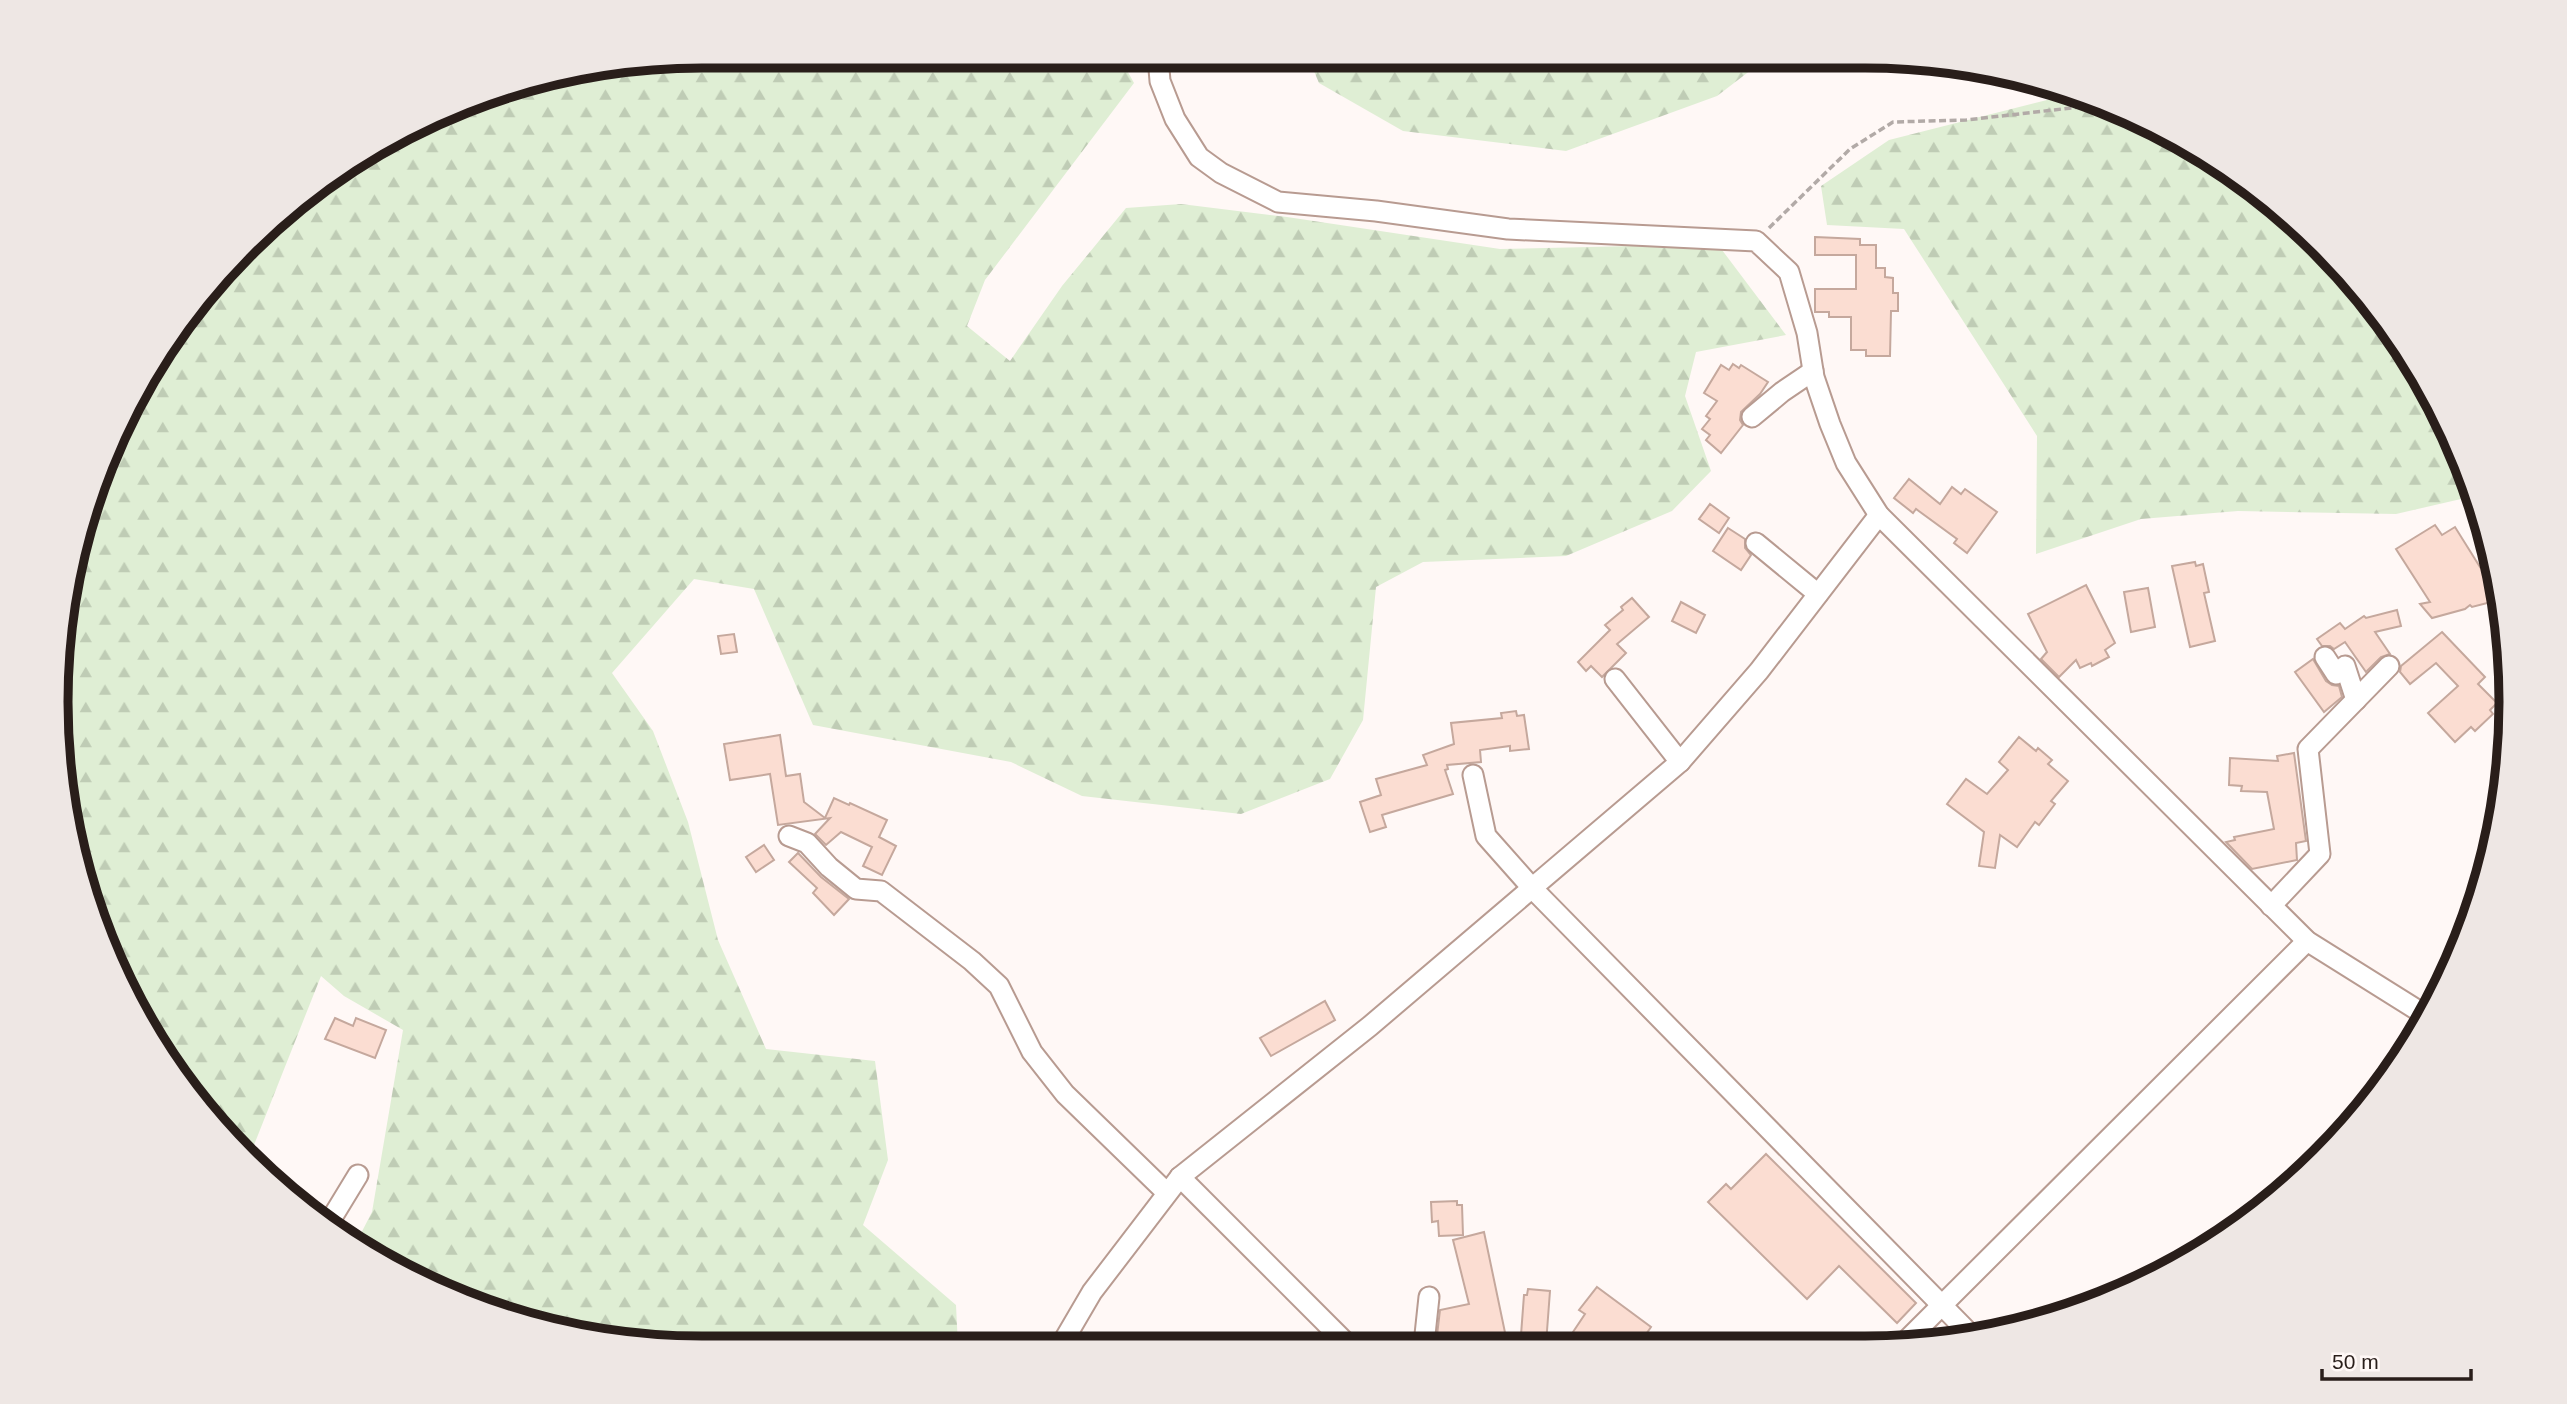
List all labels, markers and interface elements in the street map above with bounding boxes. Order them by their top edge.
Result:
scale bar [2322,1338,2471,1382]
text: 50 m [2332,1350,2379,1373]

